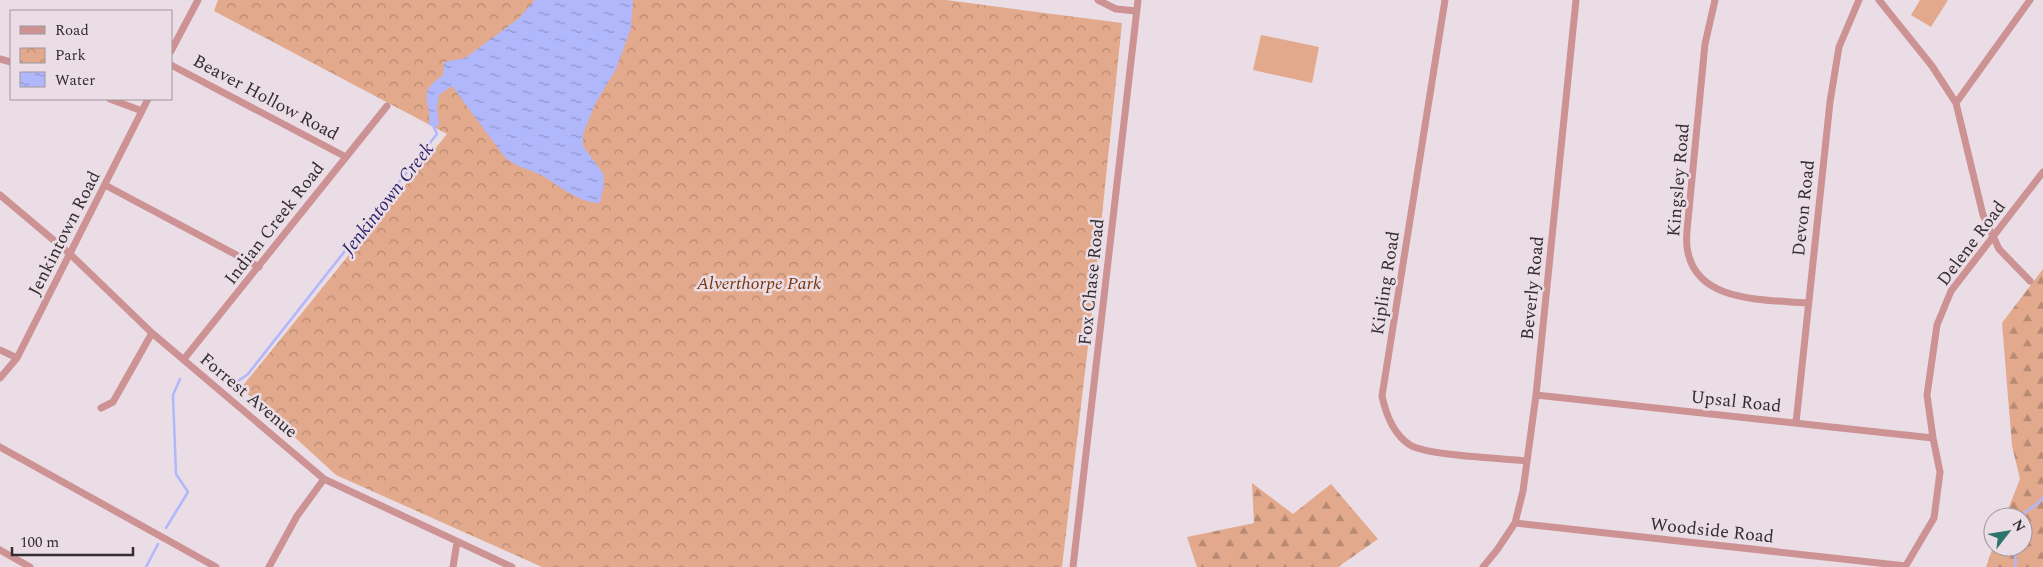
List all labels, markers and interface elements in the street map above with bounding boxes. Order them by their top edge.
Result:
legend [10,10,172,100]
text: Road [55,19,89,42]
text: Park [55,44,86,67]
street label: Beaver Hollow Road [188,48,344,147]
text: Water [55,69,95,92]
street label: Kingsley Road [1660,122,1697,238]
water label: Jenkintown Creek [334,136,442,263]
street label: Indian Creek Road [218,156,331,291]
street label: Devon Road [1785,159,1822,257]
street label: Jenkintown Road [21,166,108,300]
street label: Delene Road [1930,195,2013,292]
street label: Fox Chase Road [1071,217,1112,347]
street label: Kipling Road [1364,229,1407,337]
street label: Beverly Road [1514,235,1551,341]
park label: Alverthorpe Park [696,270,822,297]
street label: Forrest Avenue [194,346,304,445]
street label: Upsal Road [1689,383,1783,420]
north arrow [1983,507,2033,557]
street label: Woodside Road [1649,511,1775,550]
text: N [2007,515,2031,536]
scale bar [12,524,134,556]
text: 100 m [20,531,59,554]

